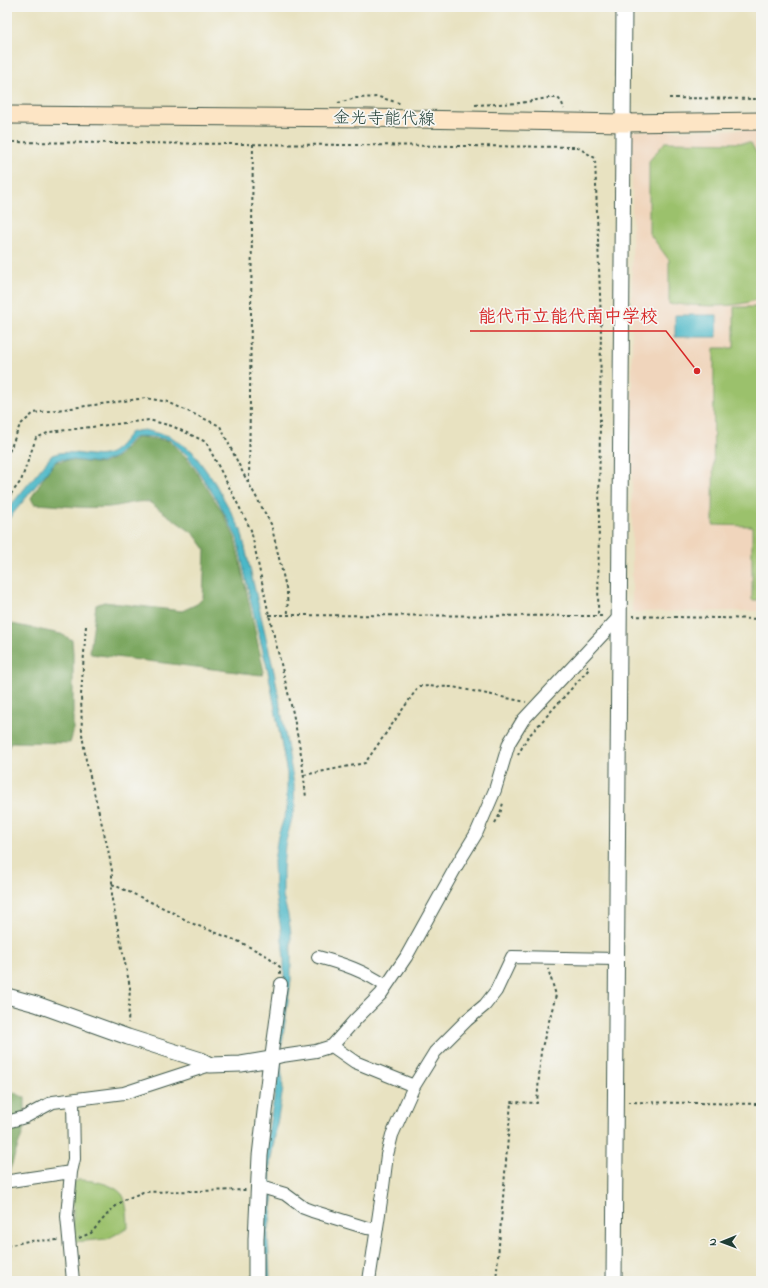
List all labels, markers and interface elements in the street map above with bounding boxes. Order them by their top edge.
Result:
street label: 金光寺能代線 [333,106,435,132]
callout: 能代市立能代南中学校 [470,301,666,331]
text: 能代市立能代南中学校 [478,305,658,331]
north arrow [702,1222,742,1262]
text: N [705,1238,721,1246]

